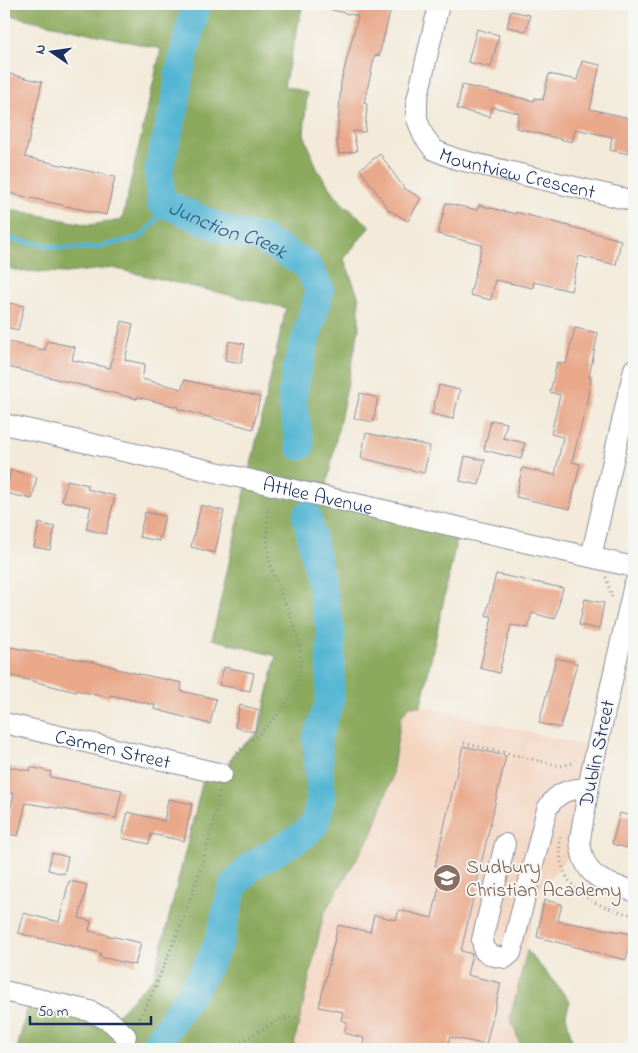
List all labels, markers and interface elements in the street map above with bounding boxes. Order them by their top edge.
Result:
north arrow [28,28,78,78]
text: N [30,42,52,56]
street label: Mountview Crescent [434,142,598,208]
water label: Junction Creek [163,194,293,268]
street label: Attlee Avenue [260,471,375,524]
street label: Dublin Street [573,697,624,810]
street label: Carmen Street [52,723,173,779]
place label: Sudbury Christian Academy [466,854,621,906]
school or university icon: Sudbury Christian Academy [432,863,462,893]
scale bar [30,993,151,1025]
text: 50 m [38,1001,69,1023]

